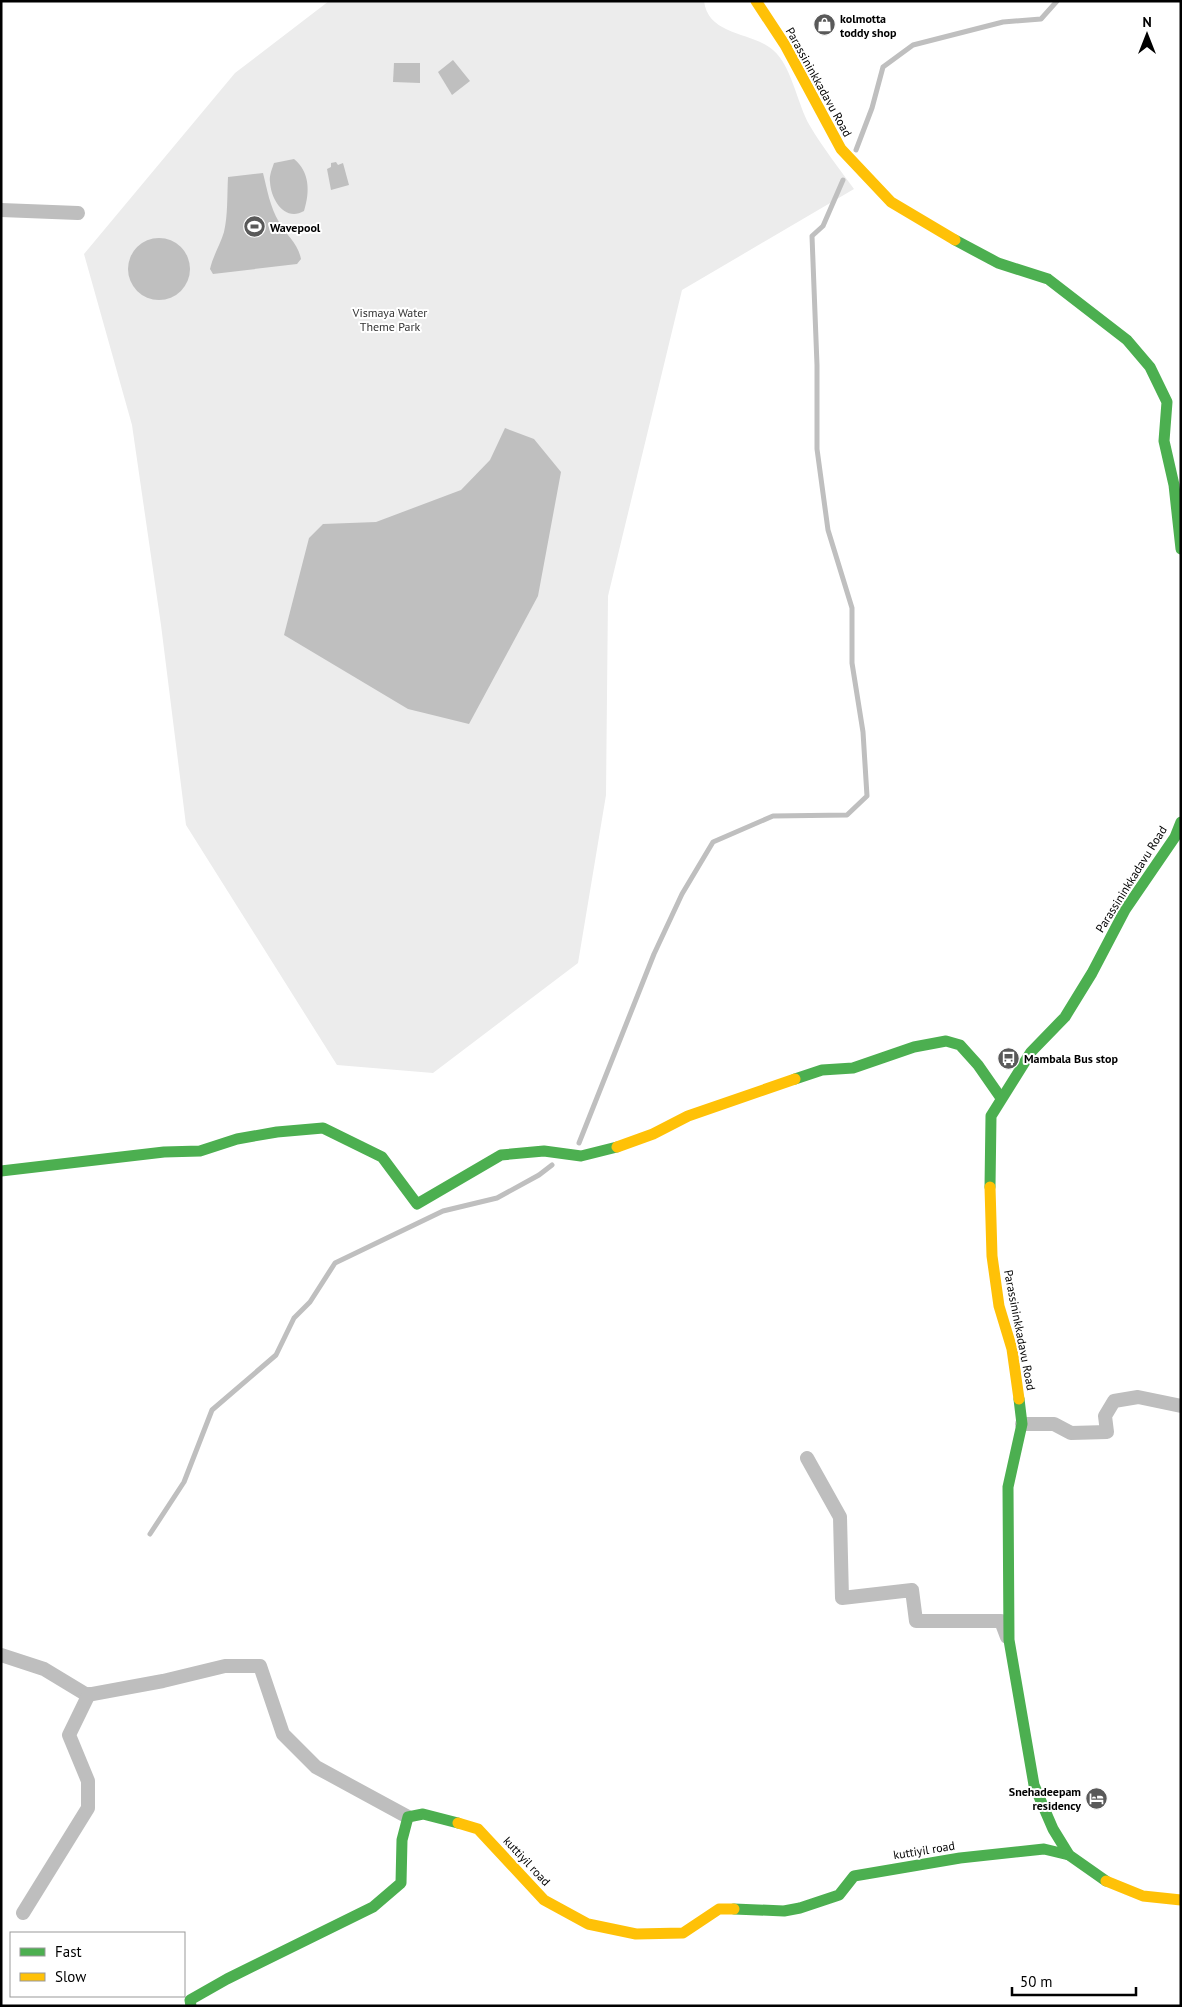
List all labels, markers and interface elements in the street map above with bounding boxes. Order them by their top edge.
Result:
north arrow [1122,10,1172,60]
place label: kolmotta toddy shop [840,11,897,40]
shop icon: kolmotta toddy shop [812,13,836,37]
text: N [1142,13,1152,31]
street label: Parassininkkadavu Road [783,25,855,139]
sports icon: Wavepool [242,215,266,239]
place label: Wavepool [270,220,321,235]
park label: Vismaya Water Theme Park [352,305,427,334]
street label: Parassininkkadavu Road [1092,823,1170,935]
bus stop icon: Mambala Bus stop [996,1046,1020,1070]
place label: Mambala Bus stop [1024,1051,1118,1066]
street label: Parassininkkadavu Road [1001,1268,1039,1392]
place label: Snehadeepam residency [1009,1784,1081,1813]
hotel icon: Snehadeepam residency [1085,1786,1109,1810]
street label: kuttiyil road [500,1833,554,1889]
street label: kuttiyil road [892,1838,956,1862]
legend [10,1932,185,1997]
text: Fast [55,1942,82,1961]
scale bar [1012,1964,1136,1996]
text: Slow [55,1967,86,1986]
text: 50 m [1020,1972,1053,1991]

